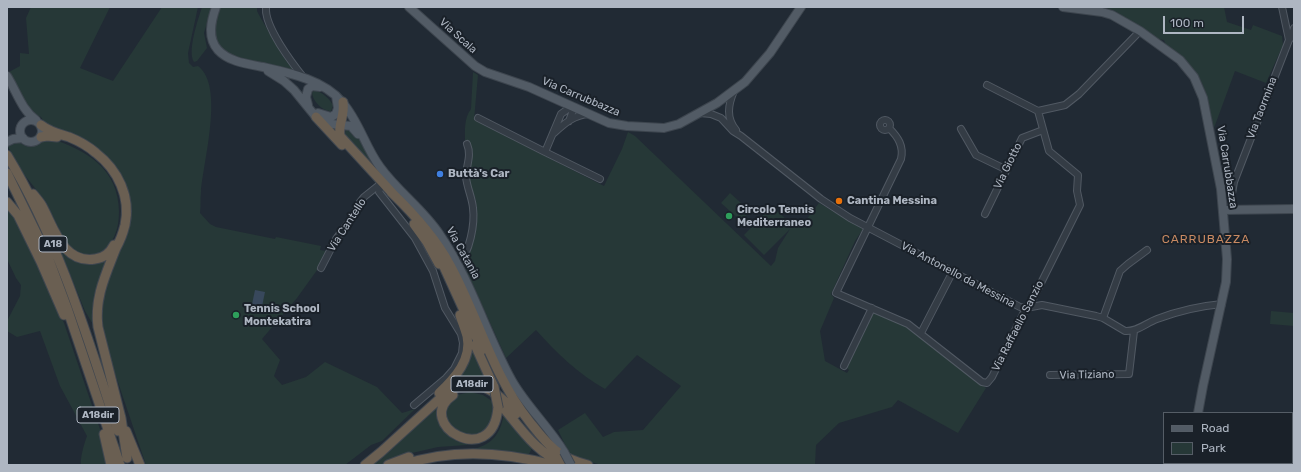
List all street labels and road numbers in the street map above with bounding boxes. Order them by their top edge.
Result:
street label: Via Scala [436,16,480,56]
street label: Via Carrubbazza [540,75,622,119]
street label: Via Taormina [1244,75,1280,141]
street label: Via Carrubbazza [1214,125,1240,209]
street label: Via Giotto [991,141,1025,191]
street label: Via Cantello [325,196,369,254]
street label: Via Catania [443,225,483,281]
road number: A18 [39,236,67,252]
street label: Via Antonello da Messina [899,239,1017,311]
street label: Via Raffaello Sanzio [989,278,1047,374]
street label: Via Tiziano [1059,368,1115,382]
road number: A18dir [451,376,493,392]
road number: A18dir [77,407,119,423]

